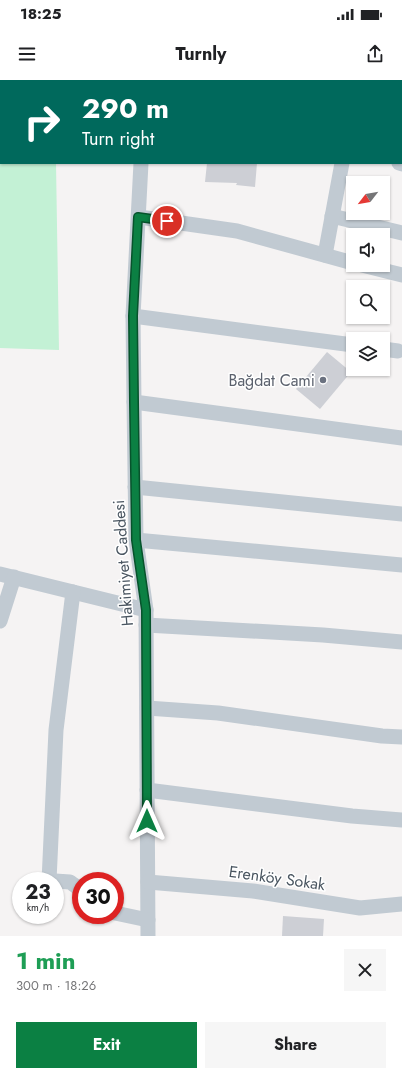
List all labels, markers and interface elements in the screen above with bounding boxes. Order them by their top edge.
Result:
text: 18:25 [20,3,61,25]
text: Turnly [176,41,227,67]
icon: menu [16,43,38,65]
icon: share [364,43,386,65]
text: 290 m [82,88,169,129]
icon: right [16,96,68,148]
text: Turn right [82,126,154,152]
north arrow [346,176,390,220]
map controls [346,176,390,376]
pin [150,204,184,238]
icon: arrive [156,210,178,232]
button: sound [346,228,390,272]
button: search [346,280,390,324]
button: layers [346,332,390,376]
place label: Bağdat Cami [229,369,315,392]
marker: Bağdat Cami [318,375,328,385]
street label: Hakimiyet Caddesi [107,499,139,627]
position arrow [126,800,168,842]
street label: Erenköy Sokak [227,860,328,896]
speed limit sign: 30 [72,872,124,924]
text: 23 [25,878,51,907]
text: km/h [27,900,49,915]
text: 1 min [16,943,76,978]
button: close [344,949,386,991]
text: 300 m · 18:26 [16,976,96,995]
button: Exit [16,1022,197,1068]
button: Share [205,1022,386,1068]

